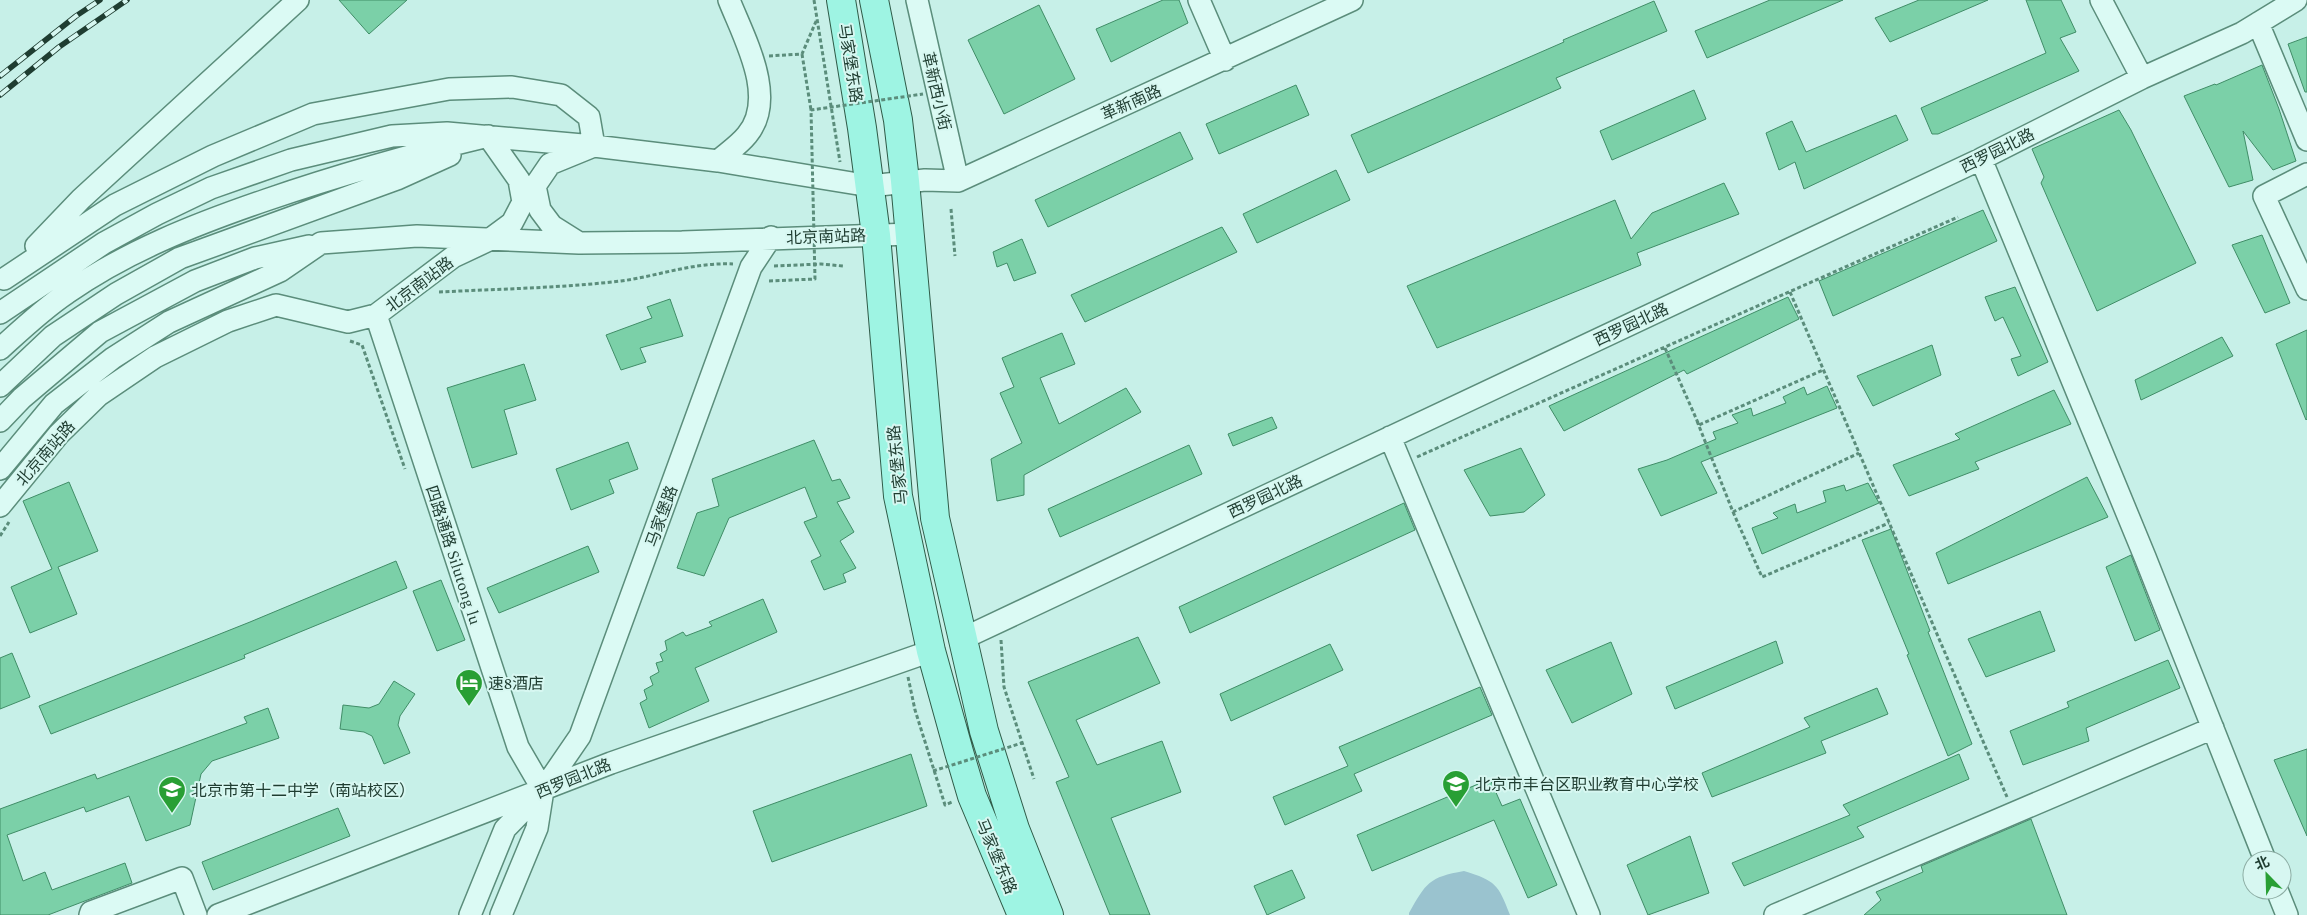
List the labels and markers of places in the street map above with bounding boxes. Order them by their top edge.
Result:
hotel icon: 速8酒店 [454,668,484,707]
place label: 速8酒店 [488,672,544,696]
school or university icon: 北京市丰台区职业教育中心学校 [1441,769,1471,808]
place label: 北京市丰台区职业教育中心学校 [1475,773,1699,797]
school or university icon: 北京市第十二中学（南站校区） [157,775,187,814]
place label: 北京市第十二中学（南站校区） [191,779,415,803]

